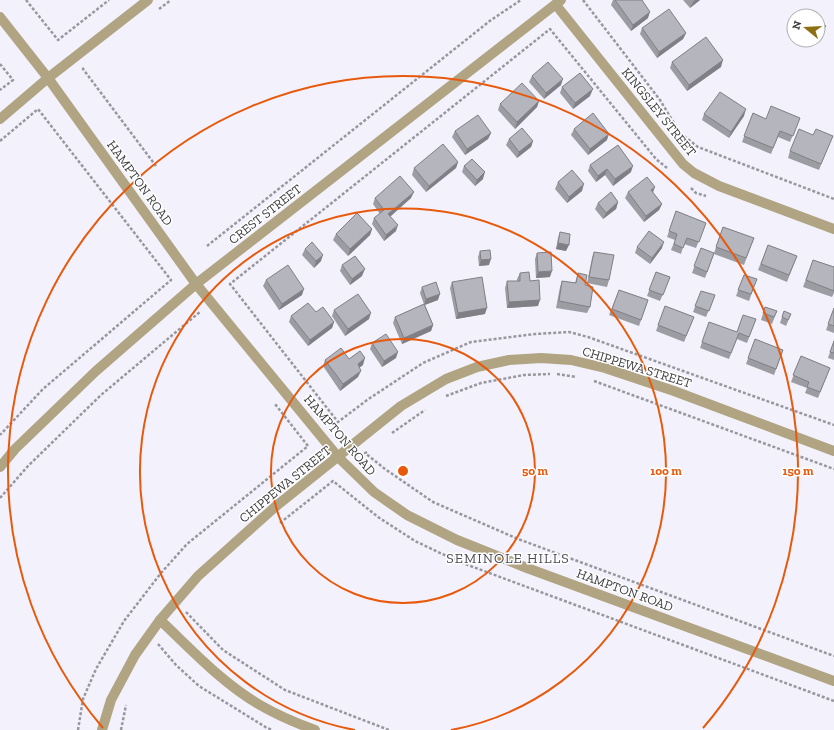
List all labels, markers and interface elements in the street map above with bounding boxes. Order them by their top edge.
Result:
north arrow [786,8,826,48]
text: N [789,18,805,31]
street label: KINGSLEY STREET [619,65,699,159]
street label: HAMPTON ROAD [104,137,176,229]
street label: CREST STREET [226,181,304,247]
street label: CHIPPEWA STREET [581,343,693,391]
street label: HAMPTON ROAD [301,392,379,478]
street label: CHIPPEWA STREET [236,442,334,526]
centre of rings [396,464,410,478]
text: 50 m [522,464,548,478]
text: 100 m [650,464,682,478]
text: 150 m [783,464,814,478]
district label: SEMINOLE HILLS [446,550,570,567]
street label: HAMPTON ROAD [575,566,675,614]

